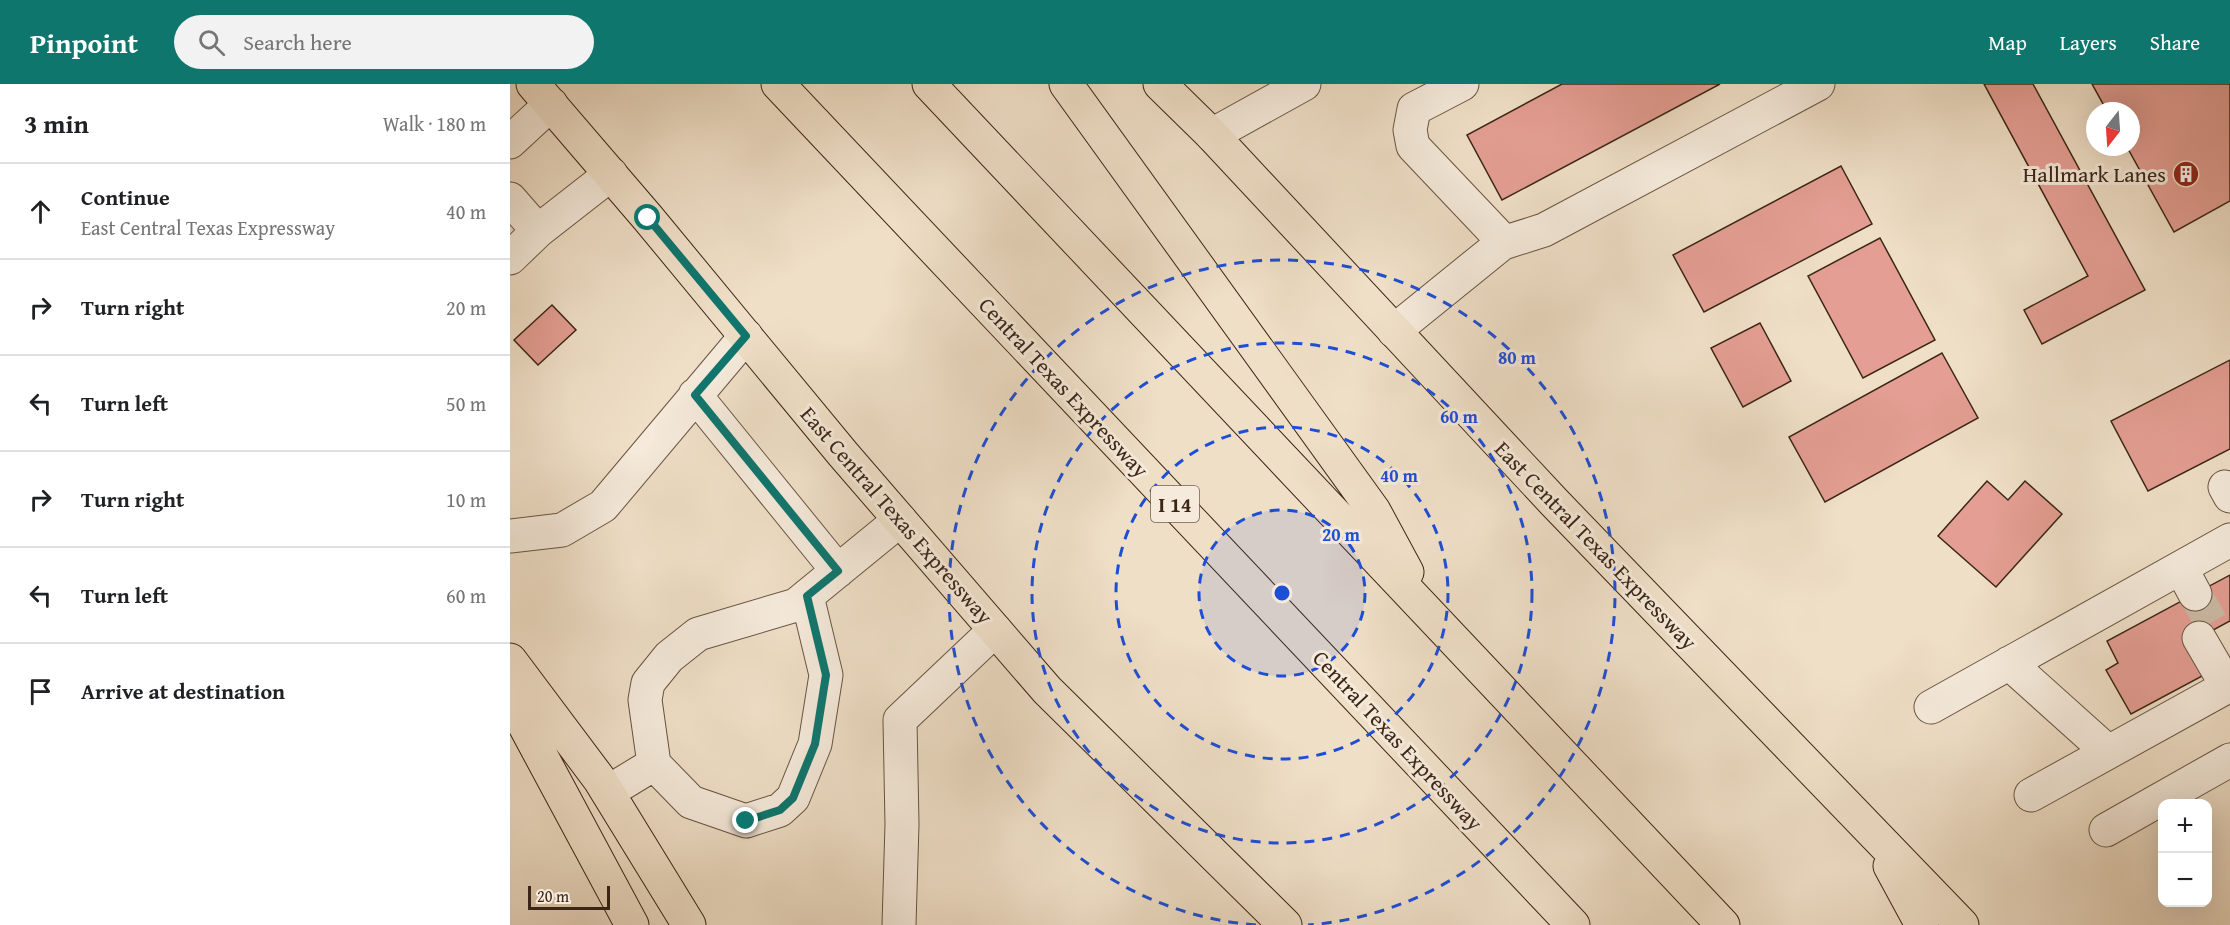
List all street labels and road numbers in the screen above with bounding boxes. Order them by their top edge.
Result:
street label: Central Texas Expressway [972,290,1156,484]
street label: East Central Texas Expressway [793,399,1001,631]
street label: East Central Texas Expressway [1487,433,1705,657]
road number: I 14 [1151,486,1199,522]
street label: Central Texas Expressway [1306,643,1490,837]

